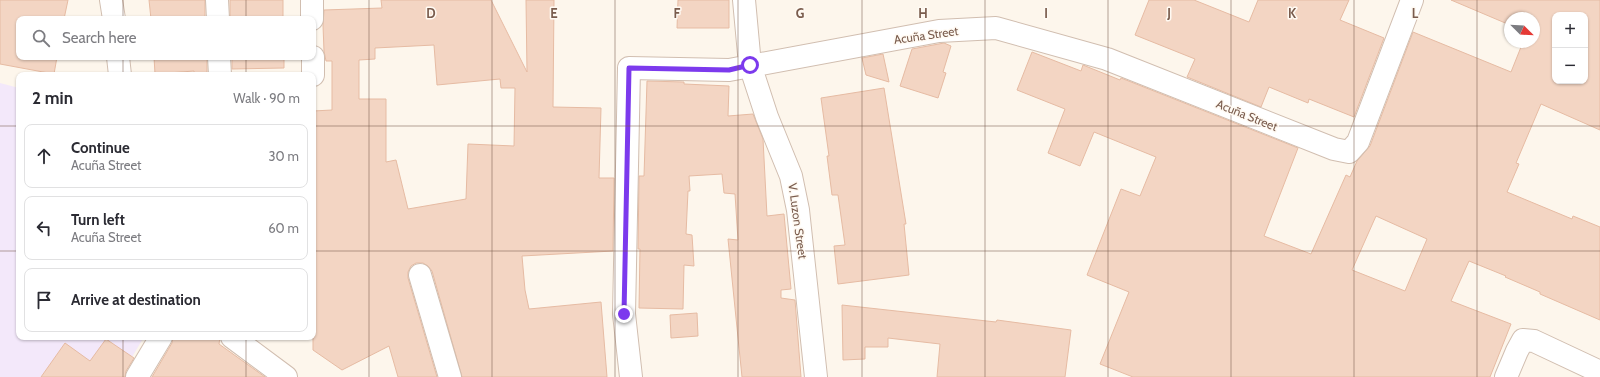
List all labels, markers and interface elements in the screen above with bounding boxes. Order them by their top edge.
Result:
text: D [426,5,436,21]
text: E [550,5,558,21]
text: F [674,5,681,21]
text: G [796,5,805,21]
text: H [918,5,928,21]
text: I [1044,5,1048,21]
text: J [1166,5,1171,21]
text: K [1288,5,1297,21]
text: L [1412,5,1419,21]
north arrow [1504,12,1540,48]
map controls [1552,12,1588,84]
button: + [1552,12,1588,48]
search box [16,16,316,60]
street label: Acuña Street [893,23,959,47]
icon: search [30,27,52,49]
text: Search here [62,29,137,47]
button: − [1552,48,1588,84]
route start [741,56,759,74]
text: 2 min [32,88,73,108]
text: Walk · 90 m [233,90,300,106]
street label: Acuña Street [1214,96,1280,134]
text: Continue [71,139,130,157]
icon: ahead [33,145,55,167]
text: 30 m [269,148,299,164]
text: Acuña Street [71,157,141,173]
street label: V. Luzon Street [785,182,811,260]
text: Turn left [71,211,125,229]
icon: left [33,217,55,239]
text: 60 m [268,220,299,236]
text: Acuña Street [71,229,141,245]
icon: arrive [33,289,55,311]
text: Arrive at destination [71,291,201,309]
route end [615,305,633,323]

